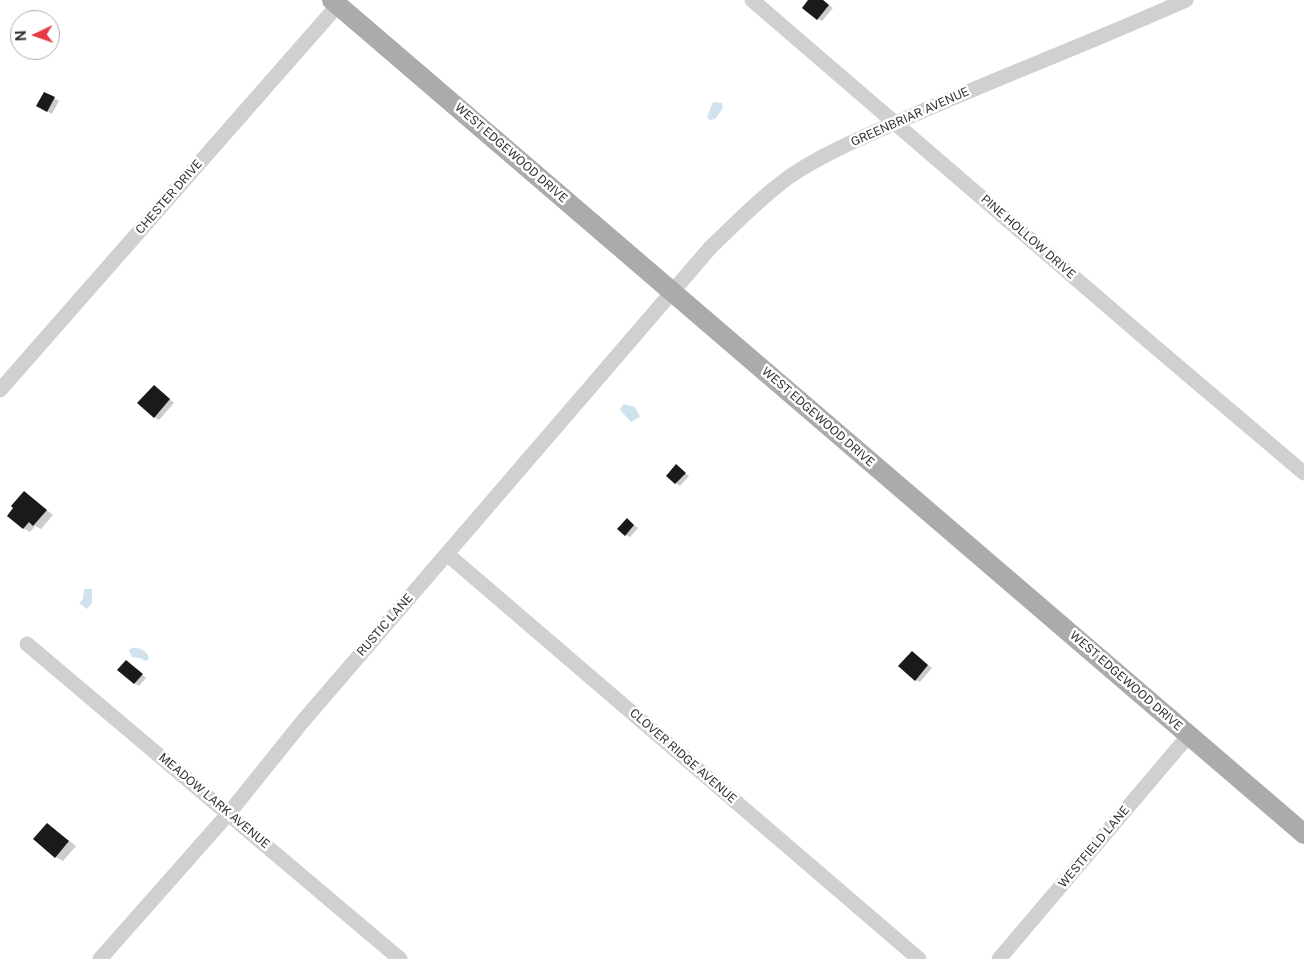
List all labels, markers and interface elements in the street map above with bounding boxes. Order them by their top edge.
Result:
north arrow [10,10,60,60]
text: N [13,30,29,42]
street label: GREENBRIAR AVENUE [849,84,971,150]
street label: WEST EDGEWOOD DRIVE [452,100,570,206]
street label: CHESTER DRIVE [133,157,205,237]
street label: PINE HOLLOW DRIVE [978,192,1078,282]
street label: WEST EDGEWOOD DRIVE [759,364,877,470]
street label: RUSTIC LANE [354,591,416,659]
street label: WEST EDGEWOOD DRIVE [1067,628,1185,734]
street label: CLOVER RIDGE AVENUE [627,706,739,806]
street label: MEADOW LARK AVENUE [156,750,272,852]
street label: WESTFIELD LANE [1056,803,1132,891]

